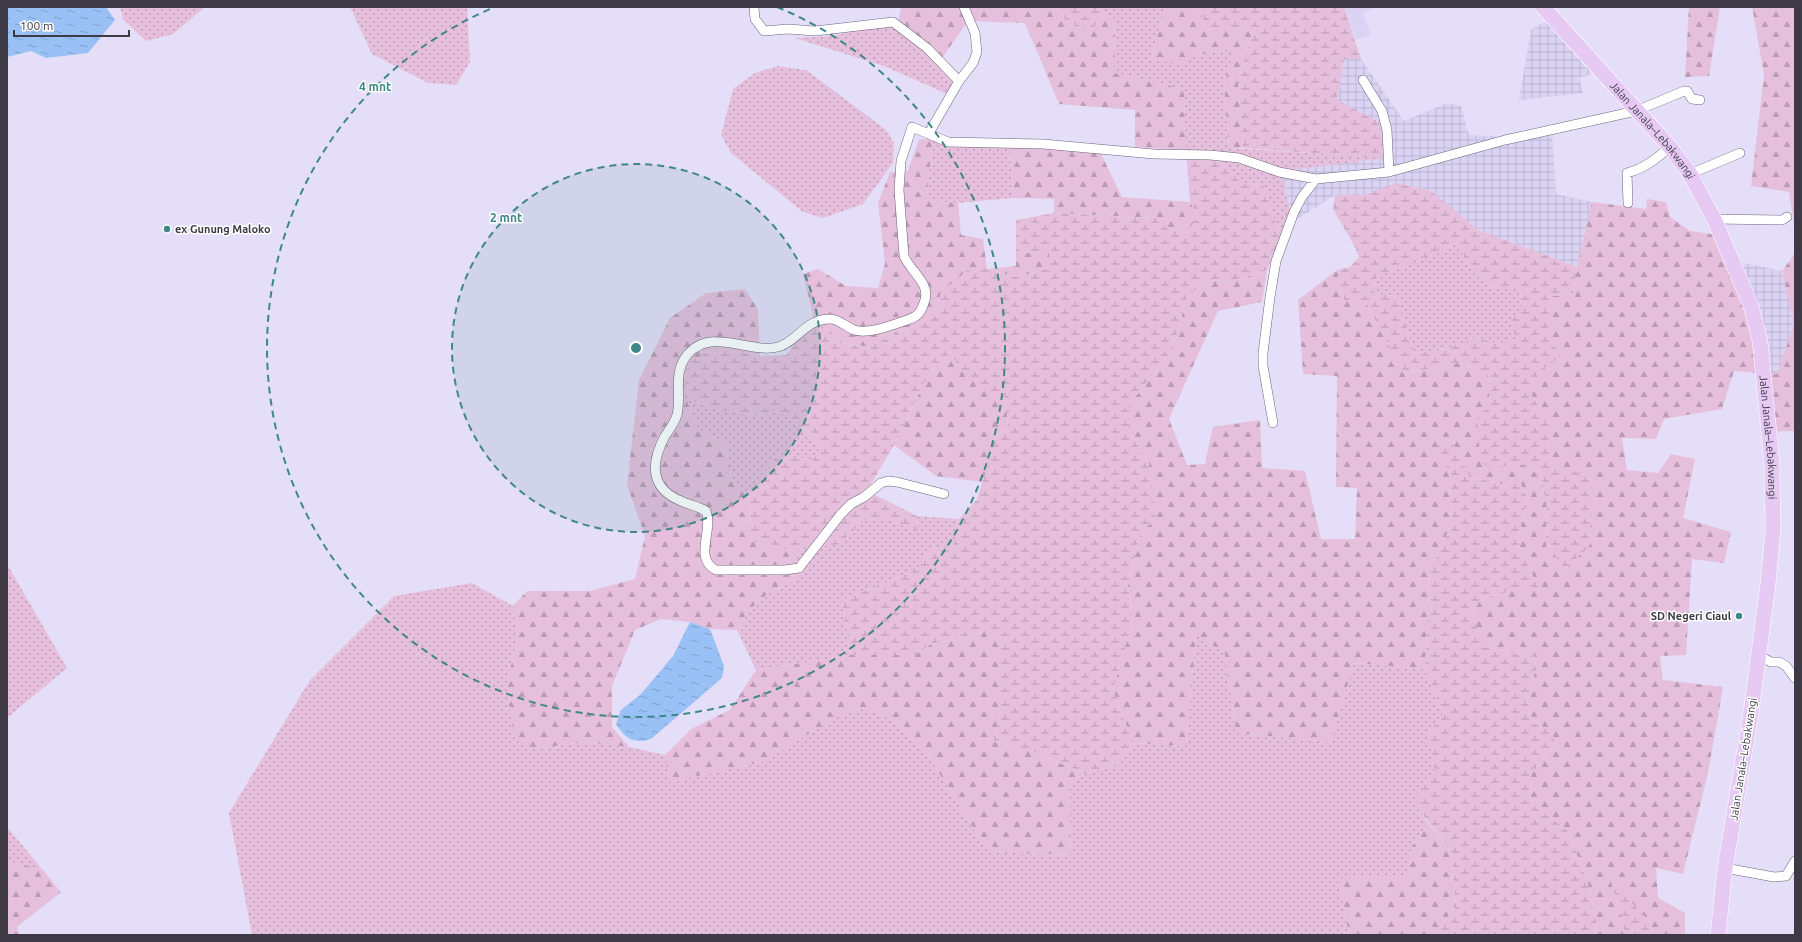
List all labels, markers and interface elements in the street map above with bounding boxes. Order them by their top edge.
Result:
scale bar [14,12,129,38]
text: 100 m [20,19,53,32]
street label: Jalan Janala–Lebakwangi [1608,79,1697,181]
text: 4 mnt [359,80,391,93]
text: 2 mnt [490,211,522,224]
place label: ex Gunung Maloko [175,223,271,235]
marker: ex Gunung Maloko [162,224,172,234]
centre of rings [629,341,643,355]
street label: Jalan Janala–Lebakwangi [1757,375,1779,499]
place label: SD Negeri Ciaul [1651,610,1732,622]
marker: SD Negeri Ciaul [1734,611,1744,621]
street label: Jalan Janala–Lebakwangi [1727,697,1759,821]

